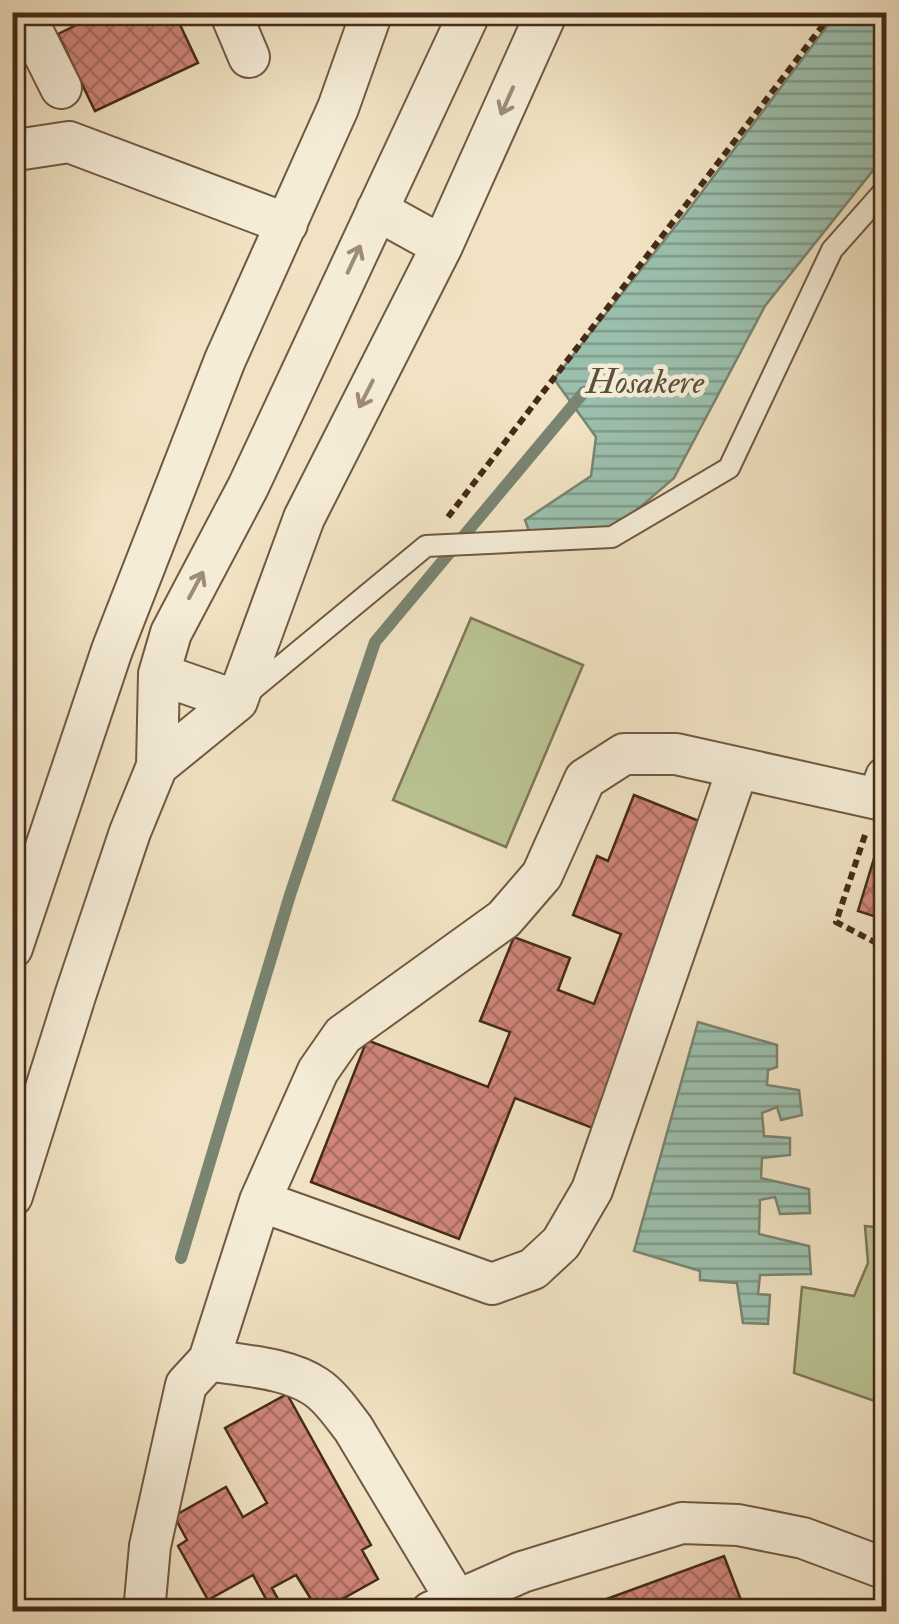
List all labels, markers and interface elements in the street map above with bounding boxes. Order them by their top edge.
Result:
one-way arrow [497,85,515,116]
one-way arrow [346,245,365,275]
water label: Hosakere [584,360,704,404]
one-way arrow [356,379,375,409]
one-way arrow [187,570,207,600]

